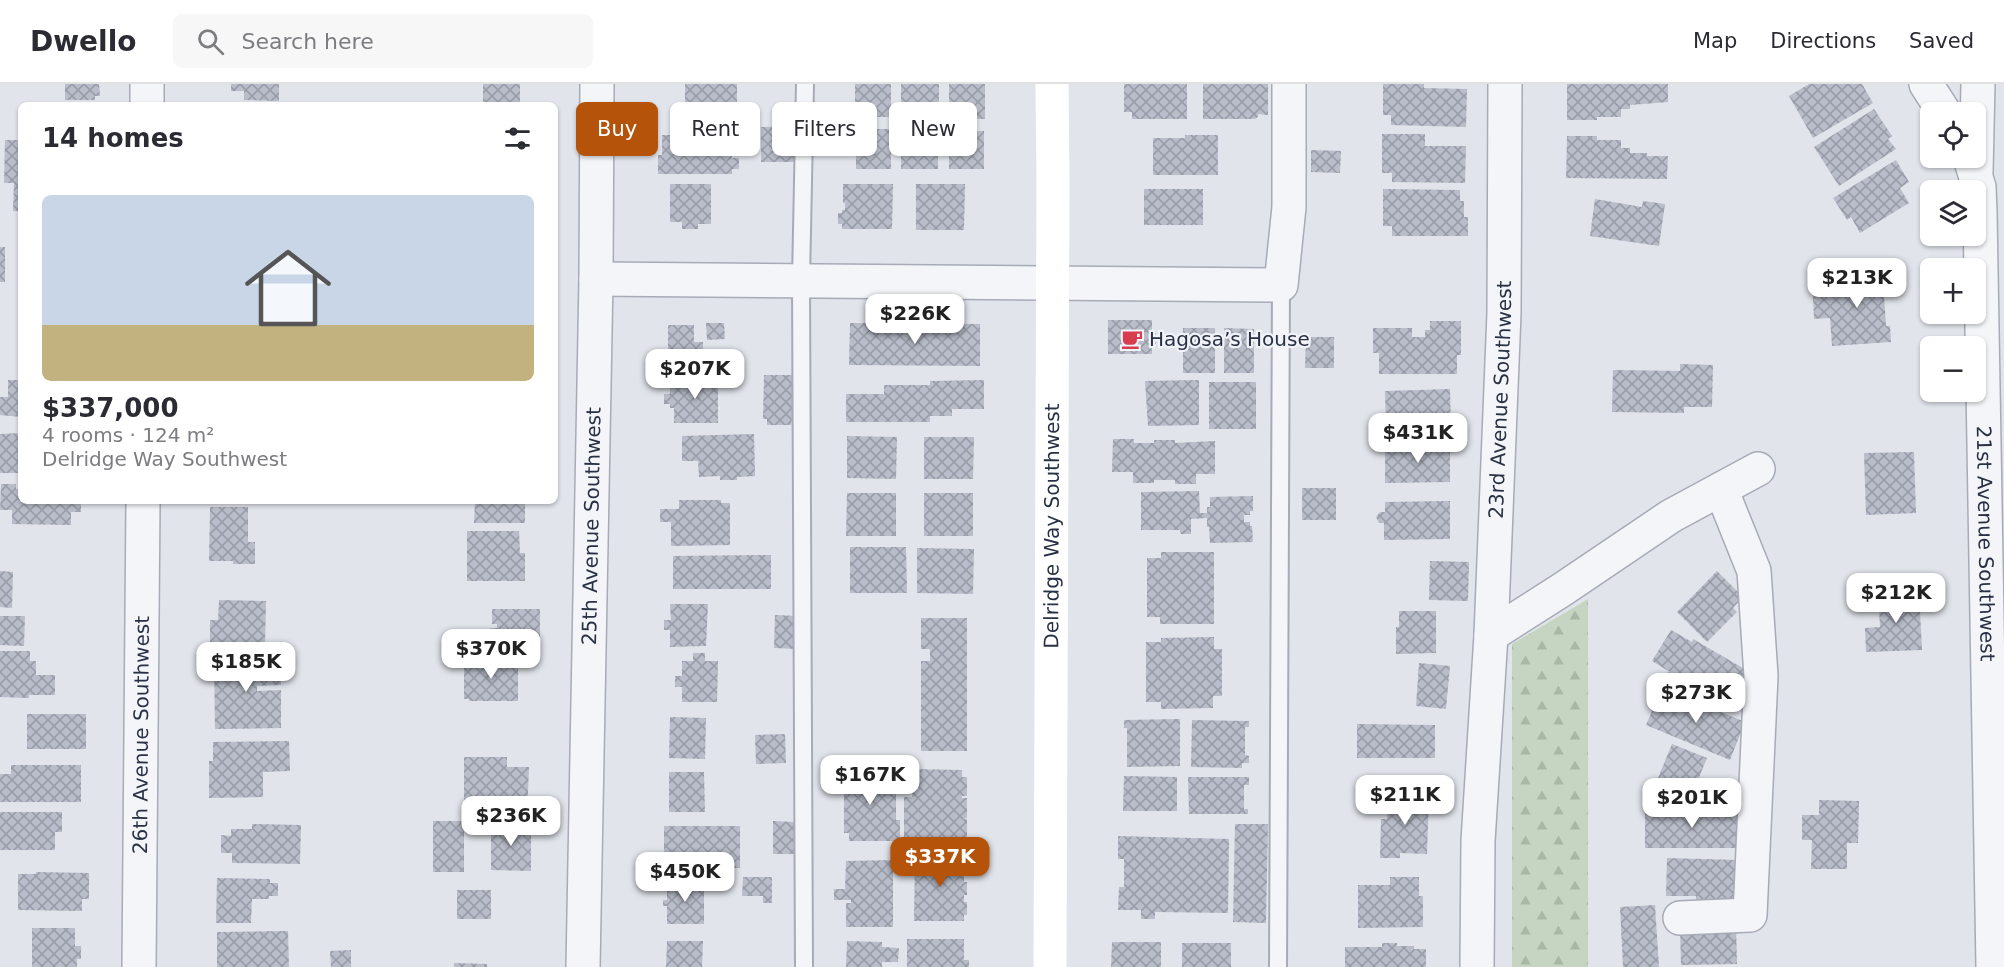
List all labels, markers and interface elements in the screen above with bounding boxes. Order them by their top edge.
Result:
search box [173,14,593,68]
text: Dwello [30,25,137,58]
icon: search [194,25,227,58]
text: Search here [242,29,374,54]
text: Map [1693,29,1737,53]
text: Directions [1770,29,1876,53]
text: Saved [1909,29,1974,53]
chip: Buy [576,102,658,156]
chip: Rent [670,102,760,156]
chip: Filters [772,102,877,156]
chip: New [889,102,977,156]
map controls [1920,102,1986,402]
button: locate [1920,102,1986,168]
icon: filters [501,122,534,155]
text: 14 homes [42,123,184,153]
button: layers [1920,180,1986,246]
icon: home [234,234,342,342]
pin: $213K [1815,258,1899,309]
button: + [1920,258,1986,324]
text: $213K [1821,265,1893,289]
street label: 23rd Avenue Southwest [1484,280,1516,519]
pin: $226K [873,294,957,345]
text: $226K [879,301,951,325]
cafe icon: Hagosa’s House [1120,327,1144,351]
place label: Hagosa’s House [1149,327,1310,351]
button: − [1920,336,1986,402]
pin: $207K [653,349,737,400]
text: $207K [659,356,731,380]
text: $337,000 [42,393,179,423]
street label: Delridge Way Southwest [1039,403,1064,649]
street label: 25th Avenue Southwest [577,407,606,645]
pin: $431K [1376,413,1460,464]
text: $431K [1382,420,1454,444]
text: 4 rooms · 124 m² [42,423,214,447]
street label: 21st Avenue Southwest [1972,425,2000,662]
text: Delridge Way Southwest [42,447,287,471]
pin: $212K [1854,573,1938,624]
text: $212K [1860,580,1932,604]
street label: 26th Avenue Southwest [128,616,154,854]
pin: $370K [449,629,533,680]
text: $370K [455,636,527,660]
pin: $185K [204,642,288,693]
text: $185K [210,649,282,673]
pin: $273K [1654,673,1738,724]
text: $273K [1660,680,1732,704]
pin: $167K [828,755,912,806]
text: $167K [834,762,906,786]
pin: $211K [1363,775,1447,826]
pin: $201K [1650,778,1734,829]
text: $211K [1369,782,1441,806]
text: $201K [1656,785,1728,809]
pin: $236K [469,796,553,847]
text: $236K [475,803,547,827]
pin: $337K [898,837,982,888]
text: $337K [904,844,976,868]
pin: $450K [643,852,727,903]
text: $450K [649,859,721,883]

